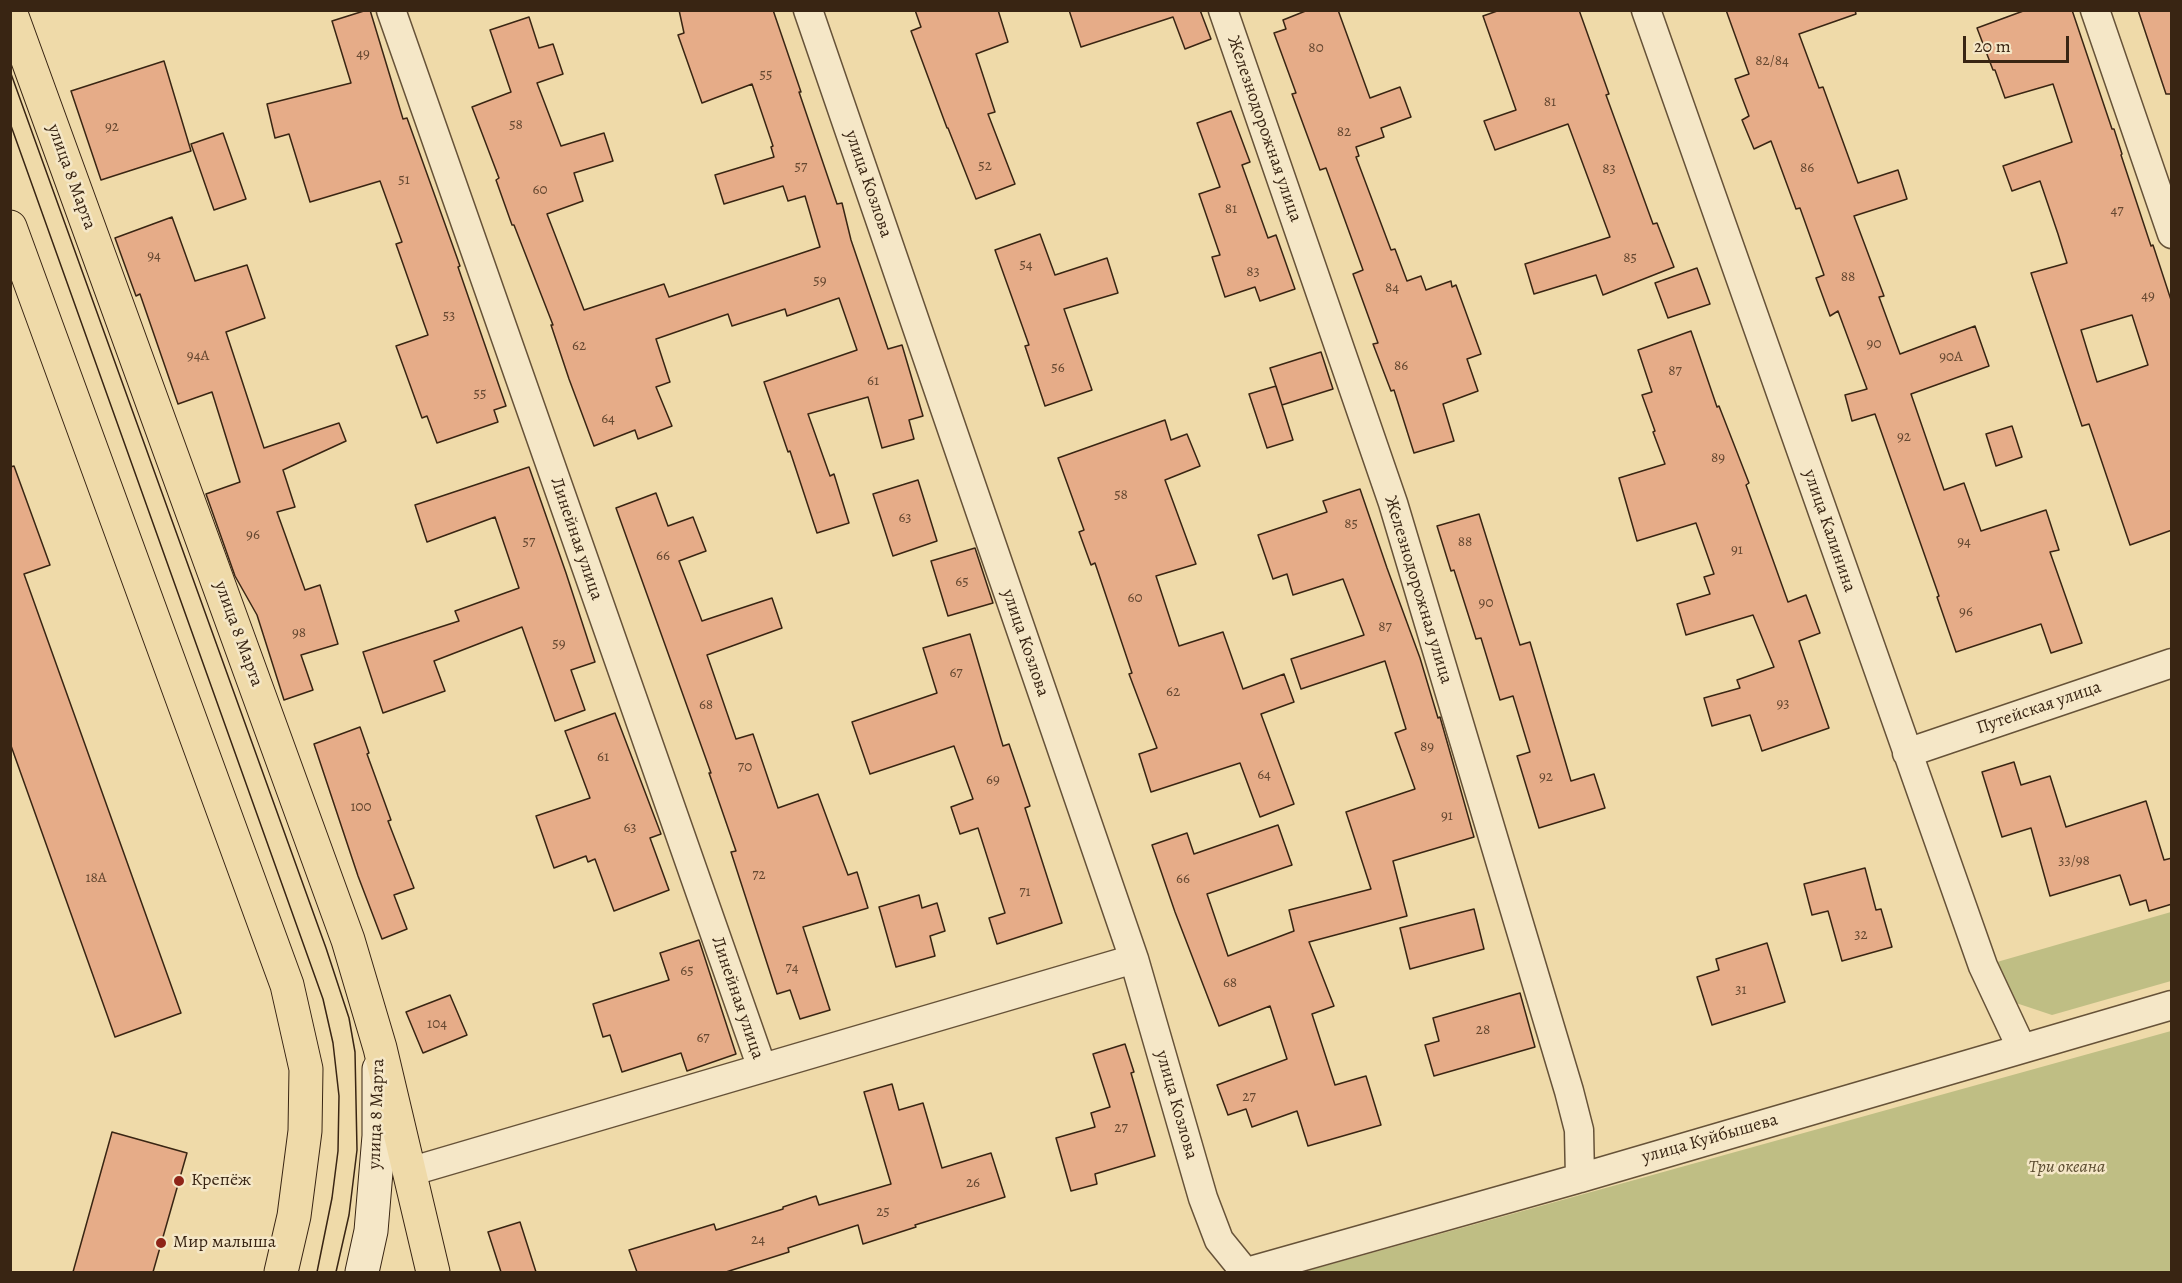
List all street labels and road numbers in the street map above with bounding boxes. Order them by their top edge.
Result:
street label: Железнодорожная улица [1222,33,1306,225]
street label: улица 8 Марта [42,121,100,233]
street label: улица Козлова [840,127,896,241]
street label: улица Калинина [1798,467,1860,595]
street label: Линейная улица [545,475,607,603]
street label: Железнодорожная улица [1379,493,1457,687]
street label: улица 8 Марта [209,578,267,690]
street label: улица Козлова [997,586,1053,700]
street label: Путейская улица [1974,677,2104,739]
street label: Линейная улица [706,934,768,1062]
street label: улица Козлова [1150,1048,1202,1162]
street label: улица 8 Марта [364,1058,390,1170]
street label: улица Куйбышева [1640,1109,1780,1169]

